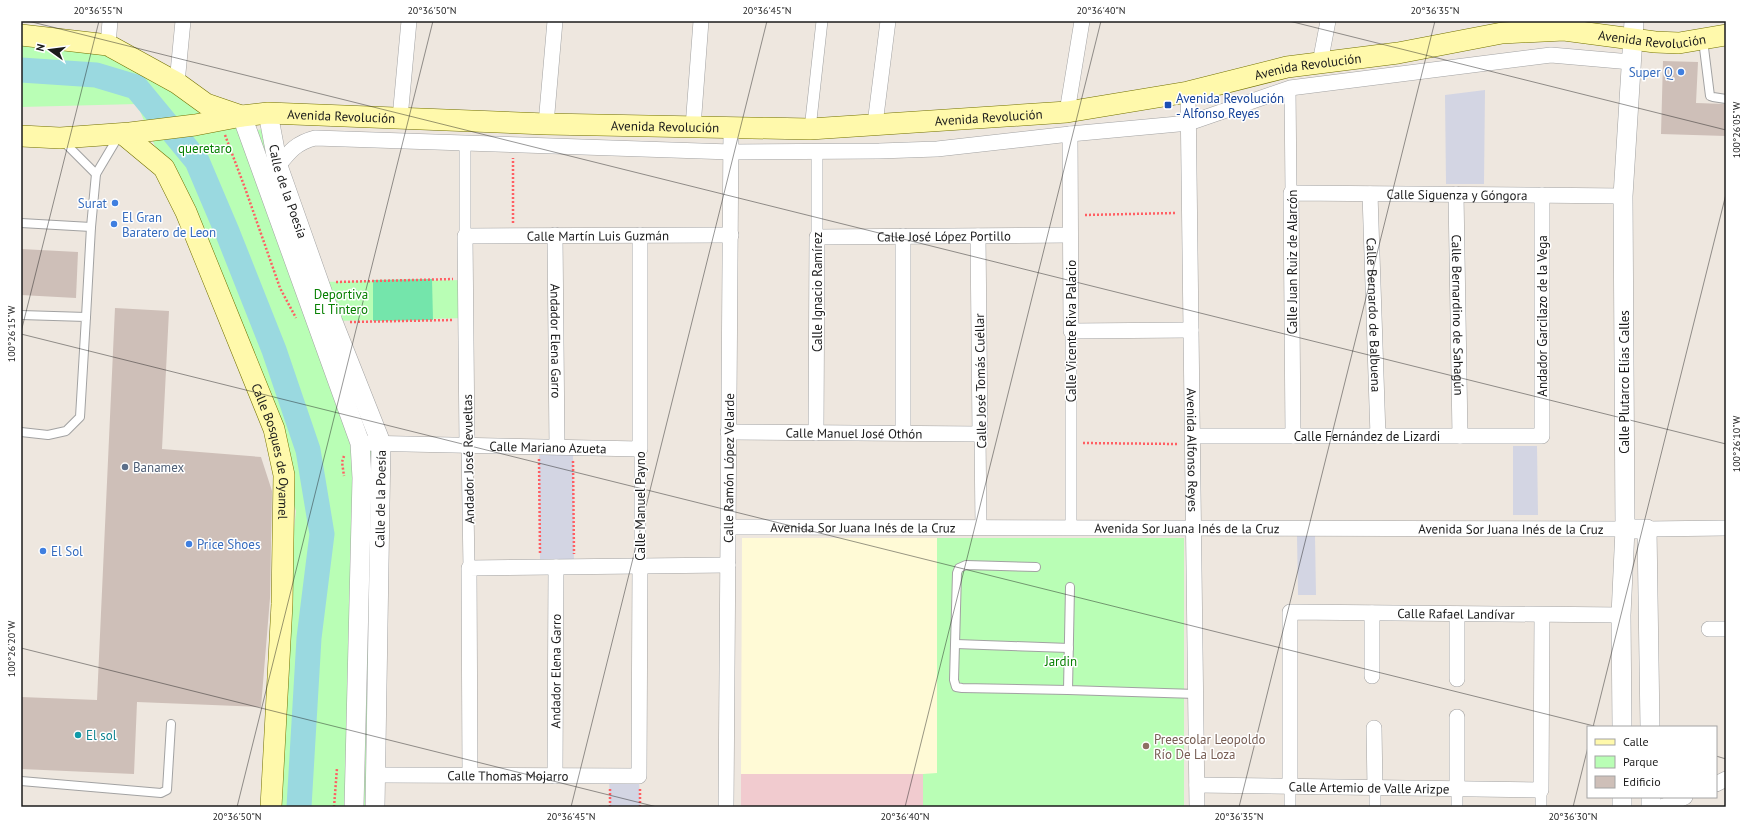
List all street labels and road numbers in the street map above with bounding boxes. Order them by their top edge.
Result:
street label: Avenida Revolución [1597,27,1707,52]
street label: Avenida Revolución [1253,50,1362,84]
street label: Avenida Revolución [287,106,396,127]
street label: Avenida Revolución [934,106,1043,130]
street label: Avenida Revolución [611,117,719,136]
street label: Calle de la Poesía [265,143,311,241]
street label: Calle Siguenza y Góngora [1386,186,1528,204]
street label: Calle Juan Ruiz de Alarcón [1284,190,1301,334]
street label: Calle Martín Luis Guzmán [527,227,669,245]
street label: Calle José López Portillo [877,227,1011,246]
street label: Calle Ignacio Ramírez [809,232,826,352]
street label: Calle Bernardino de Sahagún [1448,234,1467,396]
street label: Andador Garcilazo de la Vega [1534,235,1551,397]
street label: Calle Bernardo de Balbuena [1362,237,1385,392]
street label: Calle Vicente Riva Palacio [1063,260,1080,402]
street label: Andador Elena Garro [546,284,565,398]
street label: Calle Plutarco Elías Calles [1616,310,1633,454]
street label: Calle José Tomás Cuéllar [971,313,990,449]
street label: Calle Bosques de Oyamel [247,381,292,520]
street label: Avenida Alfonso Reyes [1183,388,1201,512]
street label: Calle Ramón López Velarde [720,393,738,543]
street label: Andador José Revueltas [459,394,478,524]
street label: Calle Manuel José Othón [785,424,923,443]
street label: Calle Fernández de Lizardi [1294,428,1440,445]
street label: Calle Mariano Azueta [489,438,607,457]
street label: Calle de la Poesía [371,450,390,548]
street label: Calle Manuel Payno [632,451,649,561]
street label: Avenida Sor Juana Inés de la Cruz [770,519,956,537]
street label: Avenida Sor Juana Inés de la Cruz [1094,520,1280,537]
street label: Avenida Sor Juana Inés de la Cruz [1418,521,1604,538]
street label: Calle Rafael Landívar [1397,605,1515,623]
street label: Andador Elena Garro [547,614,565,728]
street label: Calle Thomas Mojarro [447,767,569,785]
street label: Calle Artemio de Valle Arizpe [1288,778,1450,798]

